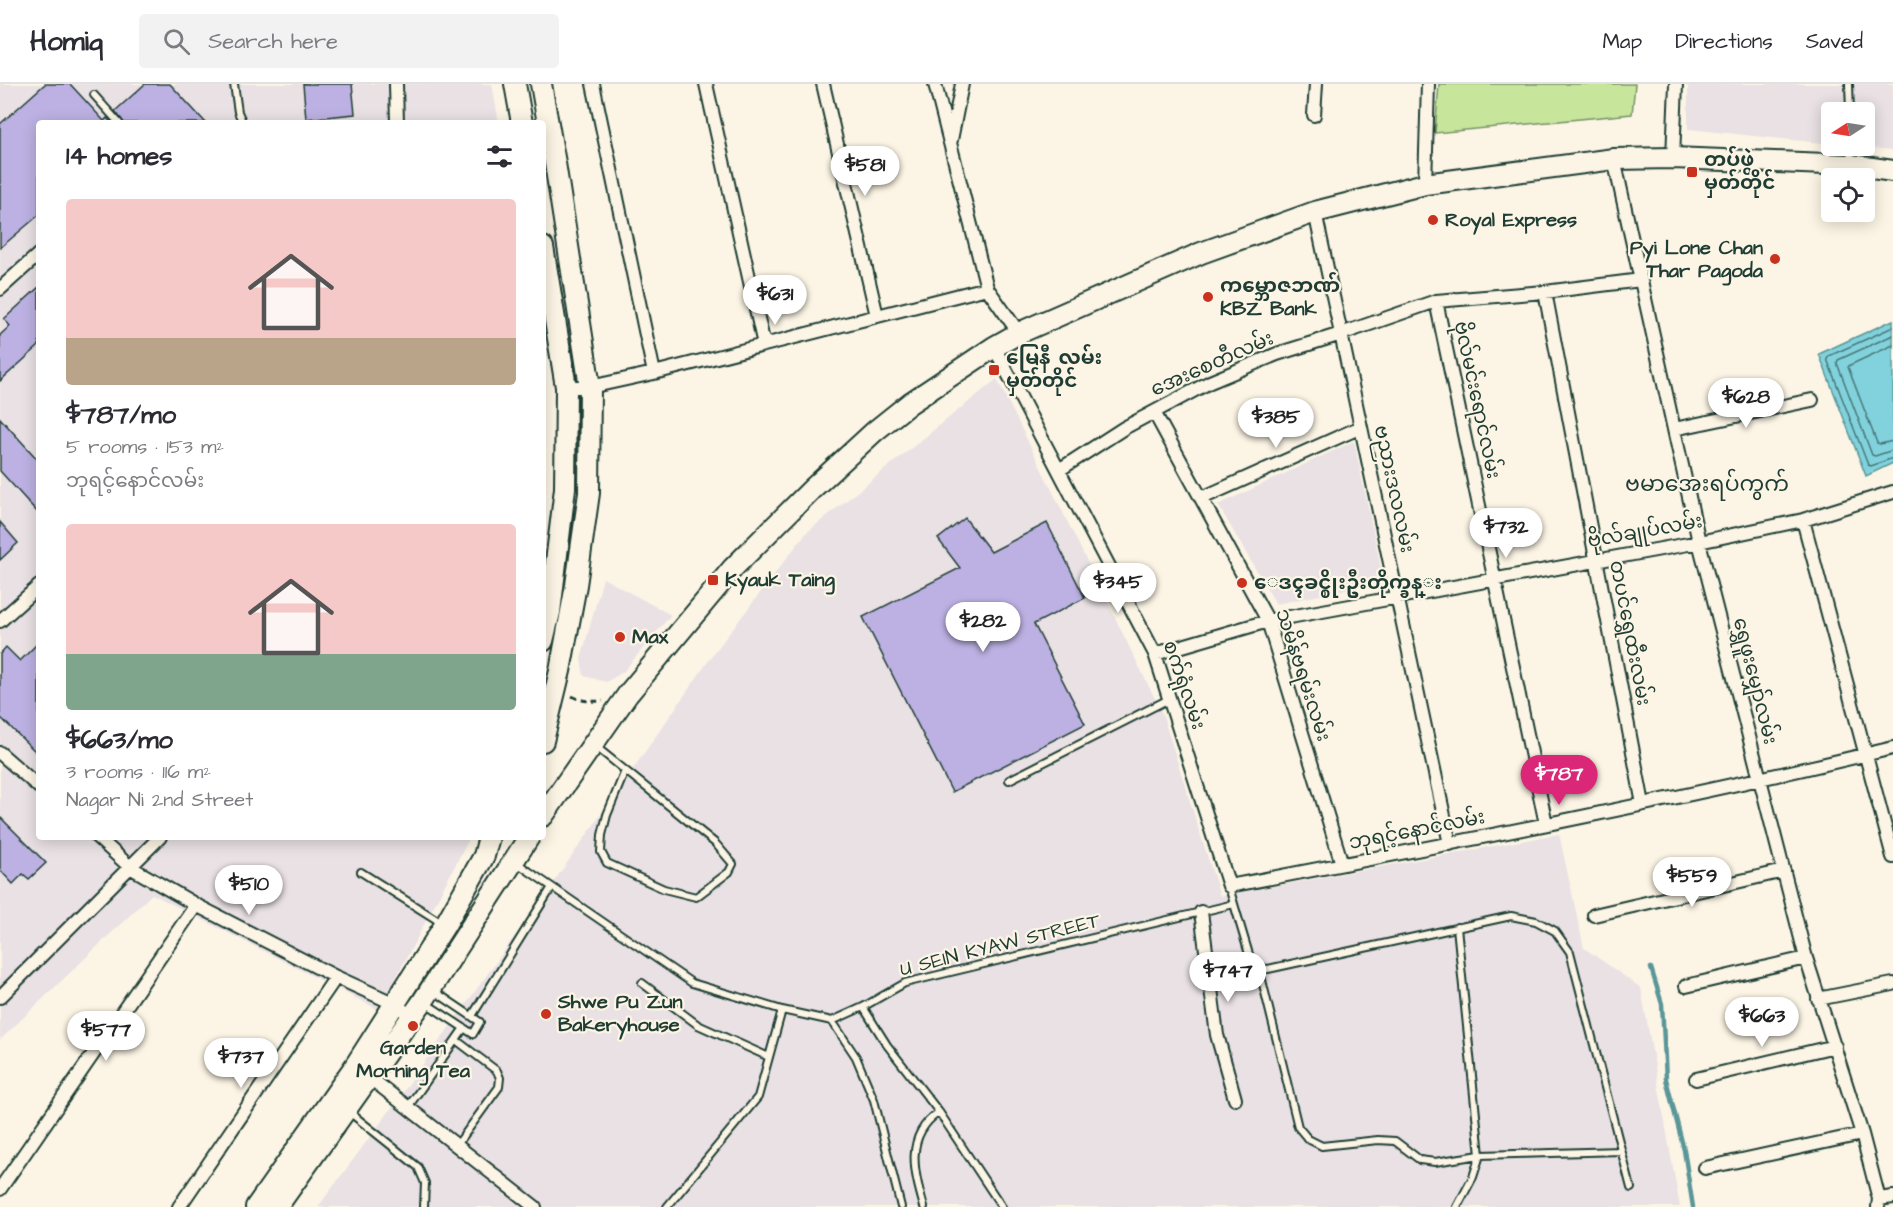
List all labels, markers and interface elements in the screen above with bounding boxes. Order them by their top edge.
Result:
search box [139,14,559,68]
text: Homiq [30,22,103,61]
icon: search [160,25,193,58]
text: Search here [208,26,338,57]
text: Map [1602,27,1642,56]
text: Directions [1675,27,1773,56]
text: Saved [1806,27,1863,56]
north arrow [1821,102,1875,156]
map controls [1821,102,1875,222]
text: 14 homes [66,138,172,174]
icon: filters [483,140,516,173]
pin: $581 [829,146,901,197]
place label: တပ်ဖွဲ့ မှတ်တိုင် [1704,146,1776,198]
text: $581 [845,151,885,179]
marker: တပ်ဖွဲ့ မှတ်တိုင် [1685,165,1699,179]
button: locate [1821,168,1875,222]
place label: Royal Express [1445,206,1577,235]
marker: Royal Express [1426,213,1440,227]
place label: Pyi Lone Chan Thar Pagoda [1630,234,1764,286]
icon: home [237,238,345,346]
marker: Pyi Lone Chan Thar Pagoda [1768,252,1782,266]
place label: ကမ္ဘောဇဘဏ် KBZ Bank [1220,272,1340,323]
pin: $631 [739,275,811,326]
text: $631 [757,280,793,308]
marker: ကမ္ဘောဇဘဏ် KBZ Bank [1201,290,1215,304]
street label: ဗိုလ်မင်းရောင်လမ်း [1445,318,1508,482]
street label: အေးစေတီလမ်း [1146,323,1278,404]
place label: မြေနီ လမ်း မှတ်တိုင် [1006,344,1102,396]
marker: မြေနီ လမ်း မှတ်တိုင် [987,363,1001,377]
pin: $628 [1710,378,1782,429]
text: $628 [1722,383,1770,411]
text: $787/mo [66,397,176,433]
pin: $385 [1240,398,1312,449]
text: $385 [1252,403,1300,431]
street label: ဗညားဒလလမ်း [1366,422,1422,556]
text: 5 rooms · 153 m² [66,433,224,461]
text: ဘုရင့်နောင်လမ်း [66,467,204,495]
district label: ဗမာအေးရပ်ကွက် [1625,468,1789,501]
street label: ဗိုလ်ချုပ်လမ်း [1585,506,1705,557]
pin: $732 [1470,508,1542,559]
text: $732 [1483,513,1529,541]
street label: တပင်ရွှေထီးလမ်း [1601,558,1659,708]
icon: home [237,563,345,671]
pin: $345 [1082,563,1154,614]
place label: Kyauk Taing [725,566,835,595]
text: $345 [1093,568,1143,596]
place label: ေဒၚခင္စိုးဦးတိုက္ခန္း [1254,569,1442,598]
marker: Kyauk Taing [706,573,720,587]
marker: ေဒၚခင္စိုးဦးတိုက္ခန္း [1235,576,1249,590]
pin: $282 [947,602,1019,653]
street label: သမိန်ဗရမ်းလမ်း [1267,605,1339,745]
text: $282 [960,607,1007,635]
street label: ရွှေဖူးမျှော်လမ်း [1724,614,1785,748]
place label: Max [632,623,669,651]
marker: Max [613,630,627,644]
street label: စက်ရုံလမ်း [1154,636,1213,734]
text: $663/mo [66,722,173,758]
pin: $787 [1523,755,1595,806]
text: 3 rooms · 116 m² [66,758,211,786]
text: $787 [1535,760,1583,788]
text: Nagar Ni 2nd Street [66,786,253,814]
street label: ဘုရင့်နောင်လမ်း [1346,802,1488,859]
pin: $559 [1656,857,1728,908]
text: $559 [1667,862,1717,890]
pin: $510 [213,865,285,916]
text: $510 [229,870,269,898]
street label: U SEIN KYAW STREET [897,906,1104,983]
pin: $747 [1192,952,1264,1003]
text: $747 [1203,957,1253,985]
place label: Shwe Pu Zun Bakeryhouse [557,988,683,1040]
pin: $663 [1726,997,1798,1048]
text: $663 [1739,1002,1785,1030]
marker: Shwe Pu Zun Bakeryhouse [539,1007,553,1021]
pin: $577 [70,1011,142,1062]
text: $577 [81,1016,131,1044]
marker: Garden Morning Tea [406,1019,420,1033]
place label: Garden Morning Tea [356,1034,471,1086]
pin: $737 [205,1038,277,1089]
text: $737 [218,1043,264,1071]

